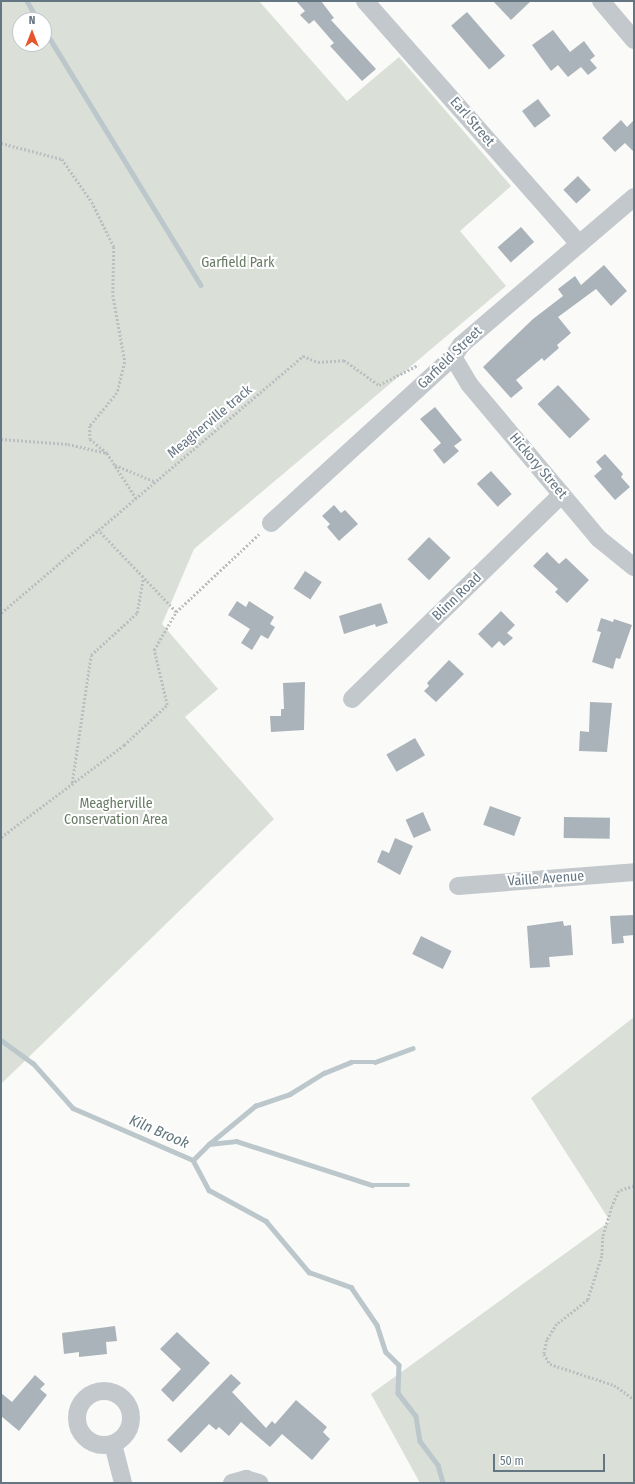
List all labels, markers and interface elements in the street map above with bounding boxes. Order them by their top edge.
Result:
north arrow [12,12,52,52]
text: N [29,14,35,27]
street label: Earl Street [446,94,498,150]
park label: Garfield Park [201,255,275,271]
street label: Garfield Street [414,323,486,393]
street label: Meagherville track [164,382,256,462]
street label: Hickory Street [506,430,570,502]
street label: Blinn Road [429,569,485,625]
park label: Meagherville Conservation Area [64,796,168,828]
street label: Vaille Avenue [507,868,585,890]
water label: Kiln Brook [126,1111,192,1153]
scale bar [495,1446,607,1472]
text: 50 m [500,1454,524,1468]

